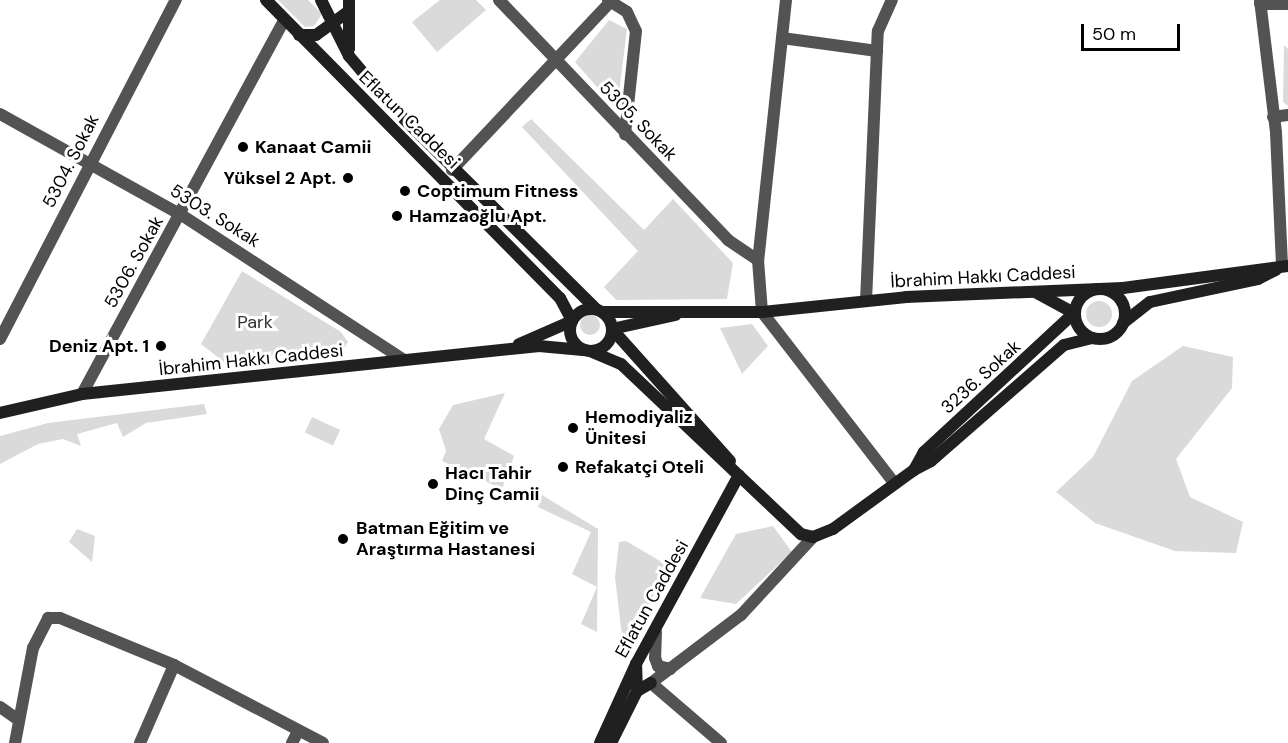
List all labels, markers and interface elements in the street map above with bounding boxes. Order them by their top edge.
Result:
scale bar [1084,12,1183,50]
text: 50 m [1092,22,1136,46]
street label: Eflatun Caddesi [354,67,464,173]
street label: 5305. Sokak [595,77,681,165]
street label: 5304. Sokak [38,111,104,211]
place label: Kanaat Camii [255,136,371,158]
marker: Kanaat Camii [236,140,250,154]
place label: Yüksel 2 Apt. [223,167,336,189]
marker: Yüksel 2 Apt. [341,171,355,185]
street label: 5303. Sokak [166,180,264,252]
place label: Coptimum Fitness [417,180,578,202]
marker: Coptimum Fitness [398,184,412,198]
place label: Hamzaoğlu Apt. [409,205,546,227]
marker: Hamzaoğlu Apt. [390,209,404,223]
street label: 5306. Sokak [100,212,168,312]
street label: İbrahim Hakkı Caddesi [890,261,1076,293]
park label: Park [237,311,273,333]
place label: Deniz Apt. 1 [49,335,149,357]
street label: 3236. Sokak [937,336,1025,418]
marker: Deniz Apt. 1 [154,339,168,353]
street label: İbrahim Hakkı Caddesi [158,340,344,380]
place label: Hemodiyaliz Ünitesi [585,407,693,450]
marker: Hemodiyaliz Ünitesi [566,421,580,435]
place label: Refakatçi Oteli [575,456,704,478]
marker: Refakatçi Oteli [556,460,570,474]
place label: Hacı Tahir Dinç Camii [445,463,540,506]
marker: Hacı Tahir Dinç Camii [426,477,440,491]
place label: Batman Eğitim ve Araştırma Hastanesi [356,518,535,560]
marker: Batman Eğitim ve Araştırma Hastanesi [334,530,352,548]
street label: Eflatun Caddesi [611,536,693,662]

